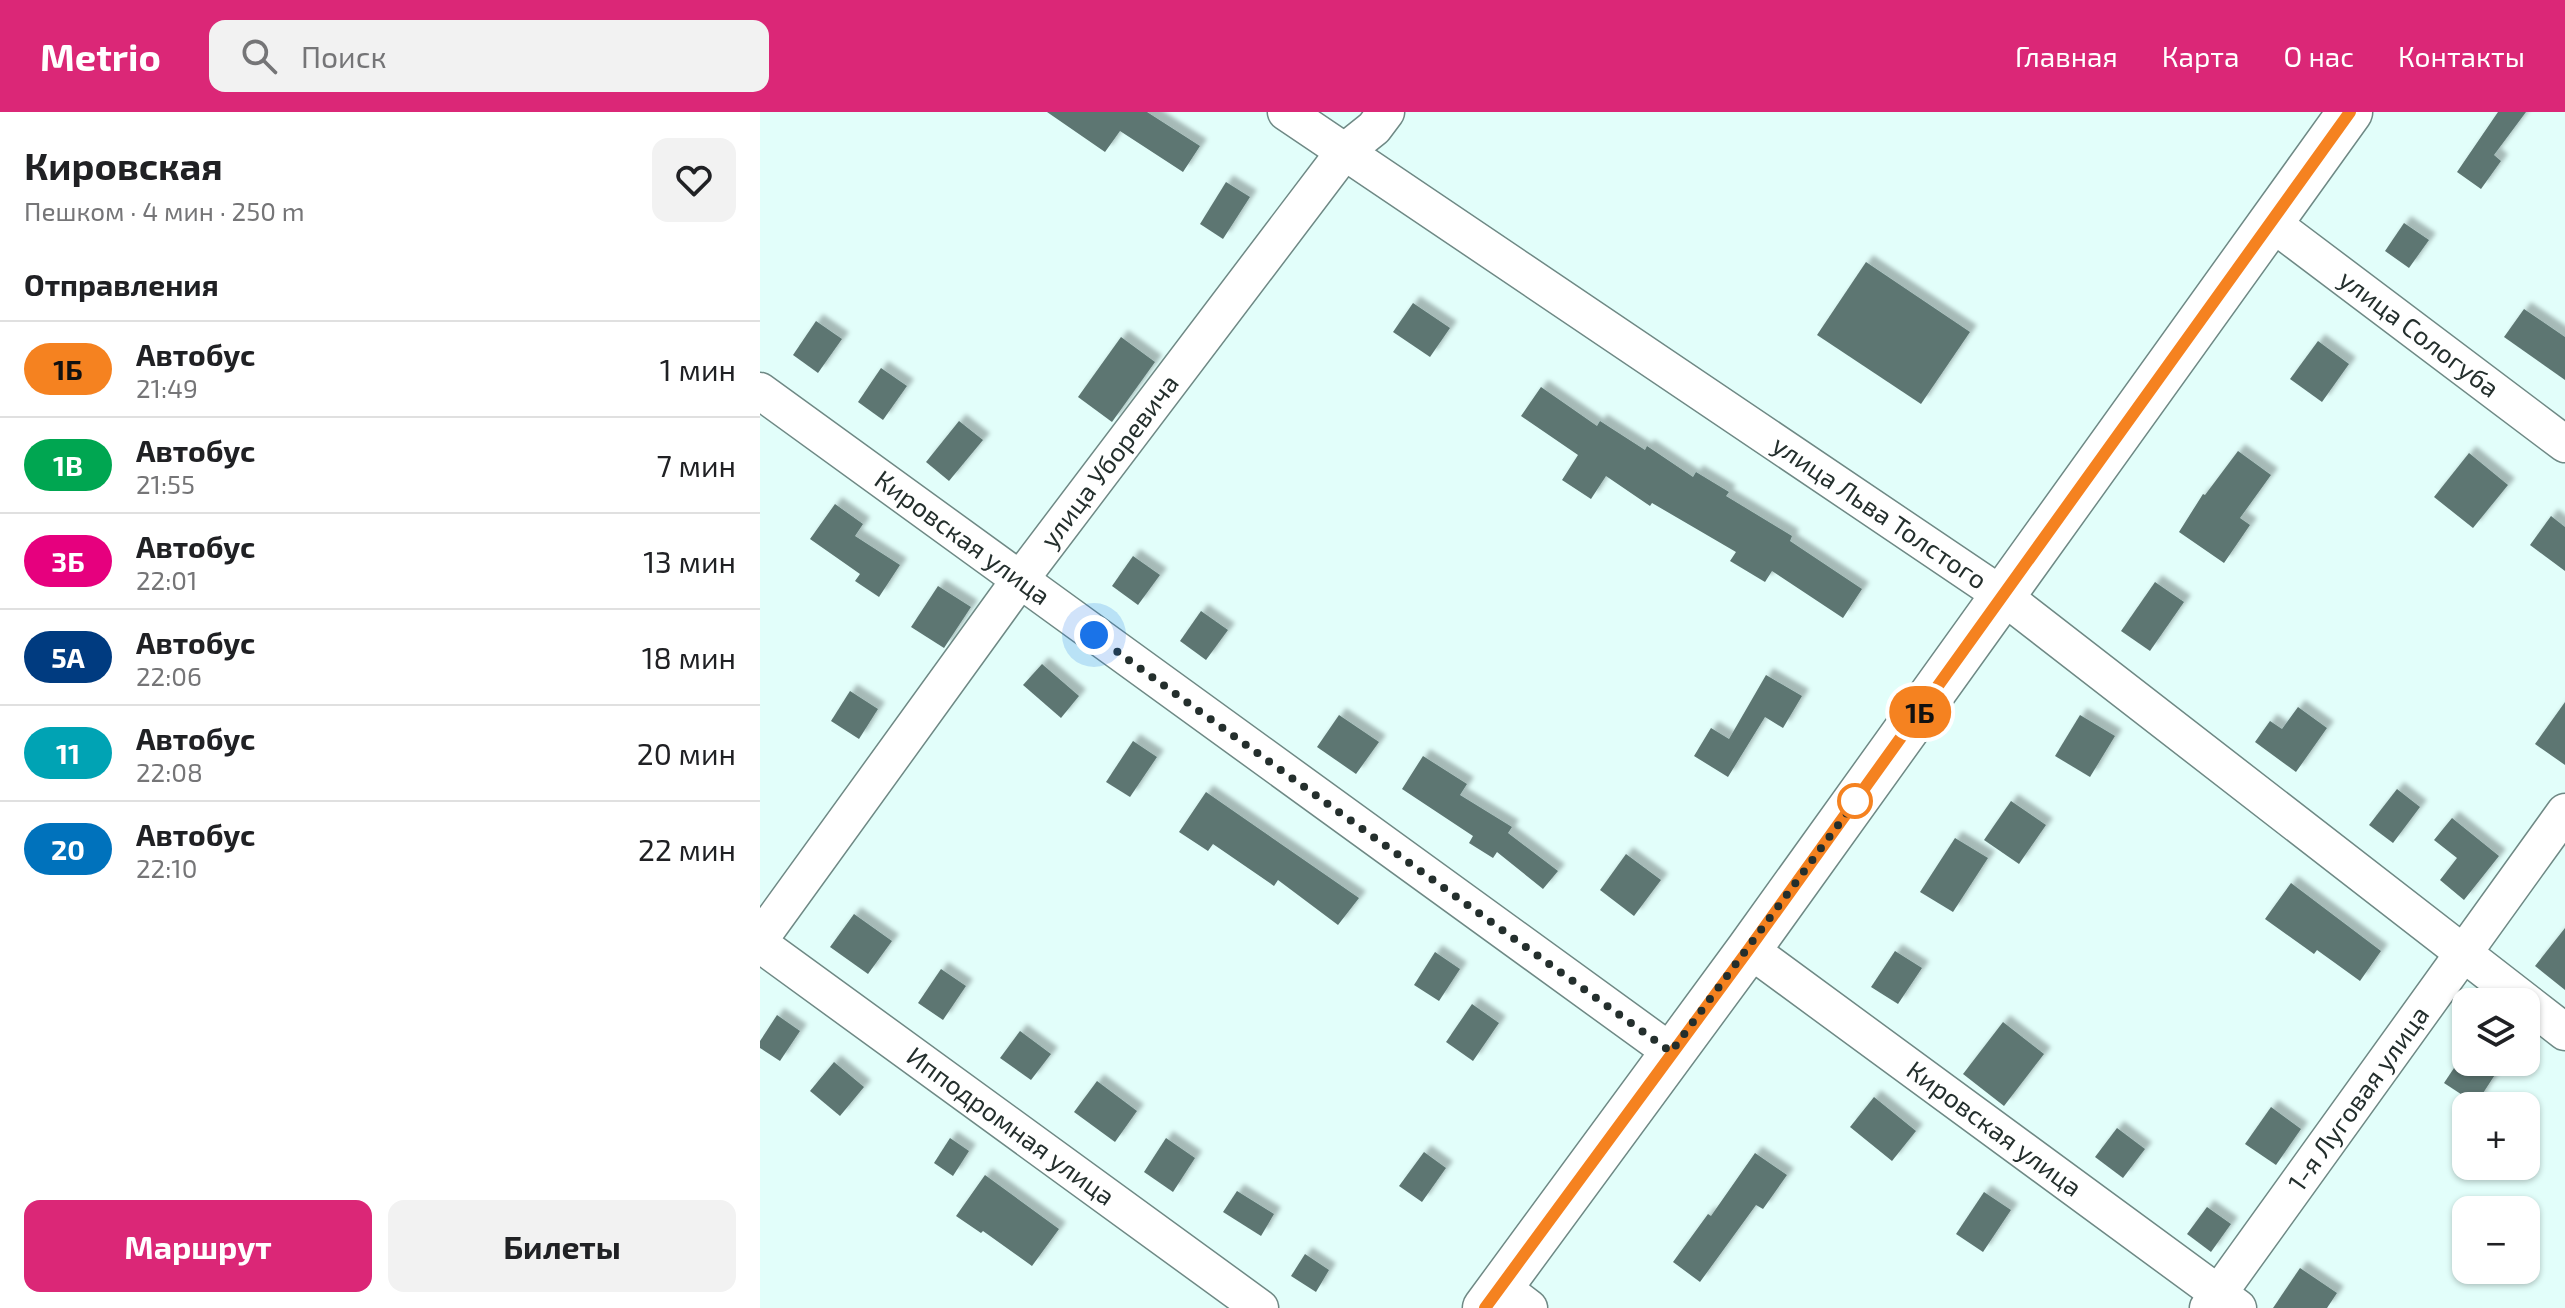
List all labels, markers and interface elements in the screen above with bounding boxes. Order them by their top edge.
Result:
search box [209,20,769,92]
text: Metrio [40,33,161,79]
icon: search [237,34,281,78]
text: Поиск [301,38,387,74]
text: Главная [2015,39,2118,73]
text: Карта [2162,39,2240,73]
text: О нас [2284,39,2354,73]
text: Контакты [2398,39,2525,73]
button: heart [652,138,736,222]
text: Кировская [24,142,223,188]
text: Пешком · 4 мин · 250 m [24,195,304,226]
street label: улица Сологуба [2333,262,2506,403]
text: Отправления [24,266,219,302]
text: Автобус [136,336,255,372]
text: 1 мин [660,351,736,387]
text: 1Б [53,352,83,386]
street label: улица Уборевича [1033,368,1184,554]
text: 21:49 [136,372,198,403]
street label: улица Льва Толстого [1767,428,1993,595]
text: Автобус [136,432,255,468]
text: 7 мин [656,447,736,483]
text: 1В [53,448,83,482]
street label: Кировская улица [870,463,1057,611]
text: 21:55 [136,468,195,499]
text: Автобус [136,528,255,564]
text: 13 мин [643,543,736,579]
text: 3Б [51,544,85,578]
text: 22:01 [136,564,197,595]
your location [1074,615,1114,655]
text: Автобус [136,624,255,660]
text: 18 мин [642,639,736,675]
text: 5А [51,640,85,674]
text: 22:06 [136,660,202,691]
line badge: 1Б [1884,686,1956,738]
text: 1Б [1905,695,1935,729]
text: Автобус [136,720,255,756]
text: 20 мин [637,735,736,771]
text: 11 [56,736,80,770]
text: 22:08 [136,756,203,787]
unlabelled marker [1838,784,1872,818]
text: Автобус [136,816,255,852]
text: 22 мин [638,831,736,867]
text: 20 [51,832,85,866]
text: 22:10 [136,852,197,883]
map controls [2452,988,2540,1284]
button: layers [2452,988,2540,1076]
street label: 1-я Луговая улица [2280,999,2435,1196]
street label: Ипподромная улица [902,1039,1121,1211]
street label: Кировская улица [1902,1053,2088,1202]
button: + [2452,1092,2540,1180]
button: − [2452,1196,2540,1284]
button: Маршрут [24,1200,372,1292]
button: Билеты [388,1200,736,1292]

